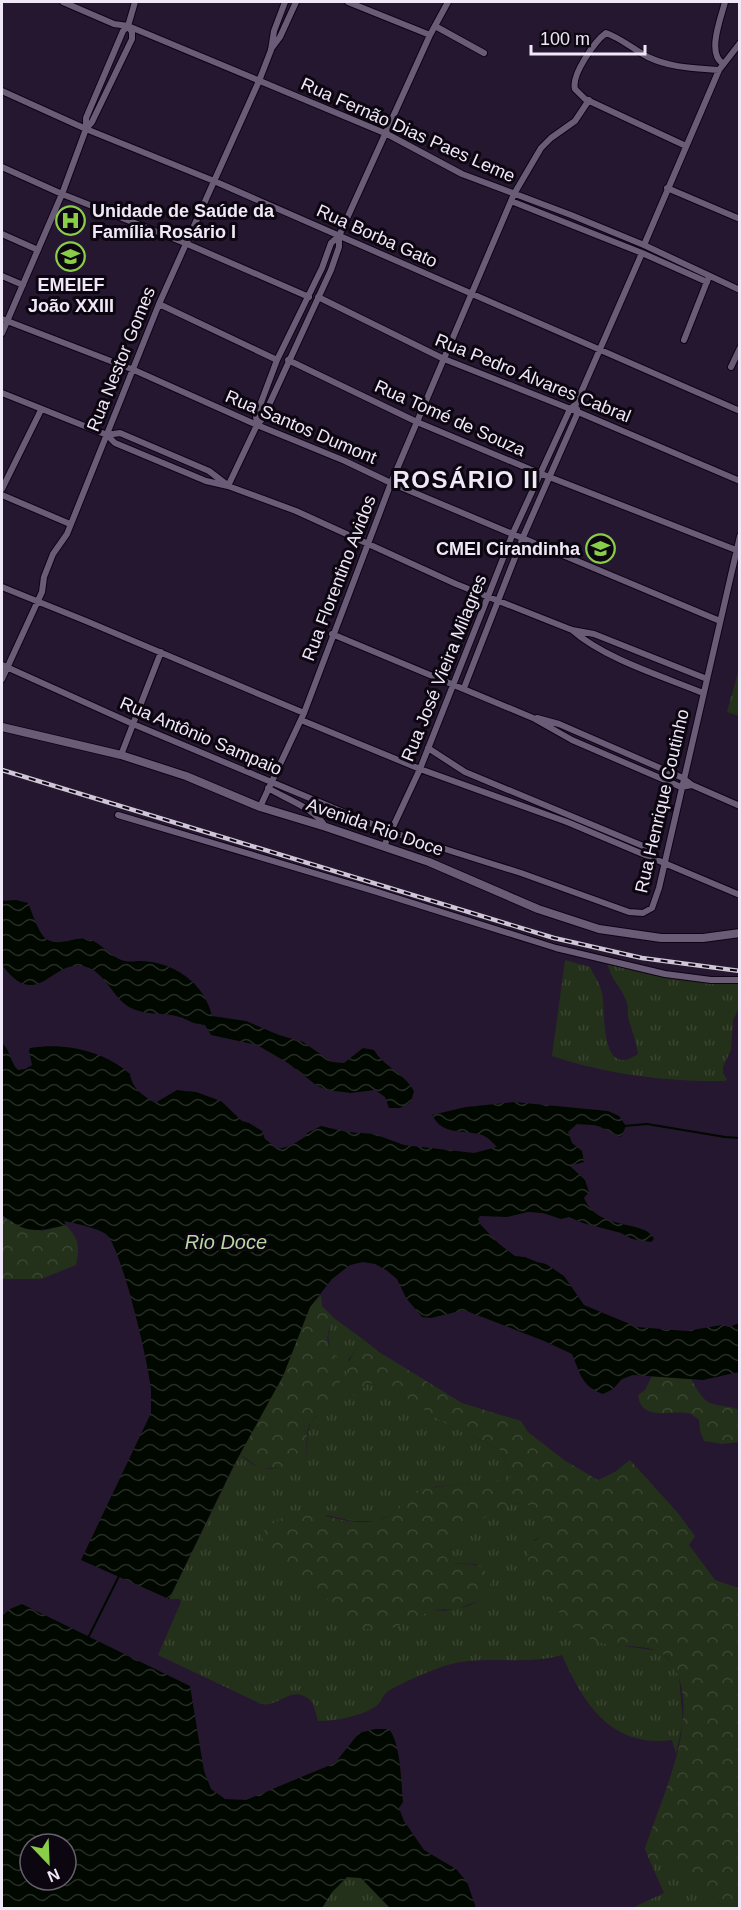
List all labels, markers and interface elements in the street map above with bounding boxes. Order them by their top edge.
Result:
scale bar [531,18,645,56]
text: 100 m [540,29,590,49]
street label: Rua Fernão Dias Paes Leme [298,74,518,186]
street label: Rua Borba Gato [314,200,440,272]
place label: Unidade de Saúde da Família Rosário I [92,201,275,242]
hospital icon: Unidade de Saúde da Família Rosário I [55,205,87,237]
school or university icon: EMEIEF João XXIII [55,240,87,272]
place label: EMEIEF João XXIII [28,275,114,316]
street label: Rua Nestor Gomes [83,284,159,434]
street label: Rua Pedro Álvares Cabral [432,330,634,426]
street label: Rua Tomé de Souza [372,376,529,461]
street label: Rua Santos Dumont [222,386,380,468]
district label: ROSÁRIO II [392,466,540,493]
street label: Rua Florentino Avidos [298,492,380,664]
school or university icon: CMEI Cirandinha [585,533,617,565]
place label: CMEI Cirandinha [436,539,581,559]
street label: Rua José Vieira Milagres [397,572,491,764]
street label: Rua Antônio Sampaio [117,693,285,779]
street label: Rua Henrique Coutinho [631,707,693,895]
street label: Avenida Rio Doce [304,794,446,860]
water label: Rio Doce [185,1231,267,1253]
north arrow [18,1832,78,1892]
text: N [45,1865,62,1885]

